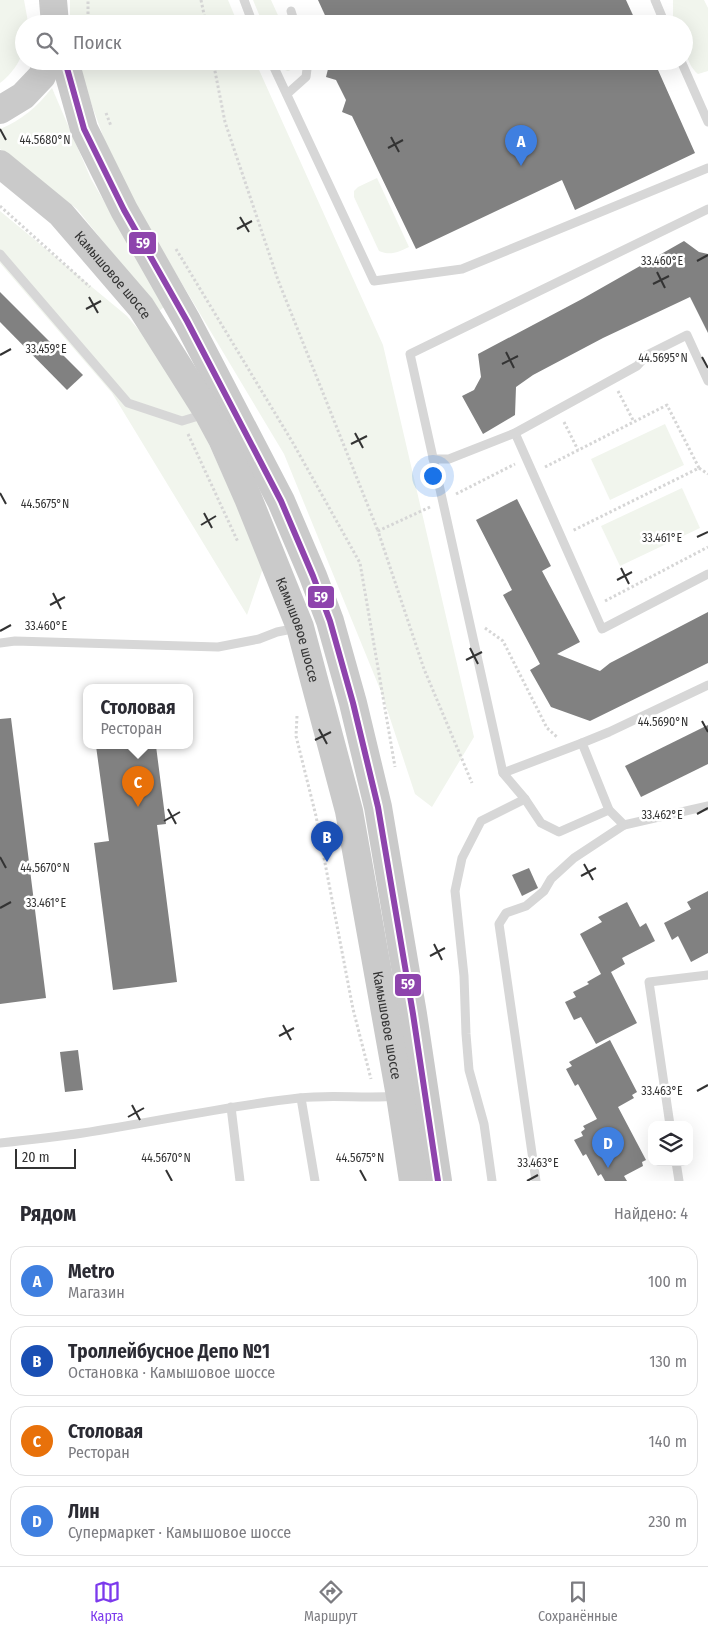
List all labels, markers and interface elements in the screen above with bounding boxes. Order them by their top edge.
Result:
search box [15,15,693,70]
icon: search [33,29,61,57]
text: Поиск [73,31,122,54]
pin: A [505,125,537,166]
text: 44.5680°N [20,133,70,147]
street label: Камышовое шоссе [71,228,155,322]
line badge: 59 [128,231,157,255]
text: 59 [136,235,150,252]
text: 33.460°E [641,254,683,268]
text: 33.459°E [25,342,67,356]
text: 44.5695°N [638,351,688,365]
your location [420,463,446,489]
text: 44.5675°N [21,497,69,511]
text: 33.461°E [642,531,682,545]
street label: Камышовое шоссе [272,575,323,684]
line badge: 59 [307,585,335,609]
text: 59 [314,589,328,606]
text: 33.460°E [25,619,67,633]
popup [83,684,193,749]
text: Столовая [100,696,176,719]
text: 44.5690°N [638,715,688,729]
text: Ресторан [100,719,162,738]
pin: C [122,766,154,807]
text: 33.462°E [641,808,683,822]
pin: B [311,821,343,862]
text: 44.5670°N [20,861,70,875]
text: 33.461°E [26,896,66,910]
street label: Камышовое шоссе [369,970,405,1081]
line badge: 59 [394,973,422,997]
text: 59 [401,976,415,993]
text: 33.463°E [641,1084,683,1098]
map controls [648,1121,693,1166]
button: layers [648,1121,693,1166]
pin: D [592,1127,624,1168]
scale bar [15,1146,76,1169]
text: 20 m [22,1149,50,1166]
text: 44.5670°N [141,1151,191,1165]
text: 44.5675°N [336,1151,384,1165]
text: 33.463°E [517,1156,559,1170]
text: Рядом [20,1201,76,1227]
text: Найдено: 4 [614,1204,688,1223]
text: Metro [68,1260,115,1283]
text: A [33,1272,41,1291]
text: 100 m [648,1272,687,1291]
text: Магазин [68,1283,125,1302]
text: Троллейбусное Депо №1 [68,1340,270,1363]
text: B [33,1352,41,1371]
text: 130 m [649,1352,687,1371]
text: Остановка · Камышовое шоссе [68,1363,275,1382]
text: Столовая [68,1420,143,1443]
text: C [33,1432,41,1451]
text: 140 m [649,1432,687,1451]
text: Ресторан [68,1443,130,1462]
text: Лин [68,1500,100,1523]
text: D [32,1512,42,1531]
text: 230 m [648,1512,687,1531]
text: Супермаркет · Камышовое шоссе [68,1523,291,1542]
tab: Карта [90,1578,124,1625]
tab: Маршрут [304,1578,358,1625]
tab: Сохранённые [538,1578,618,1625]

